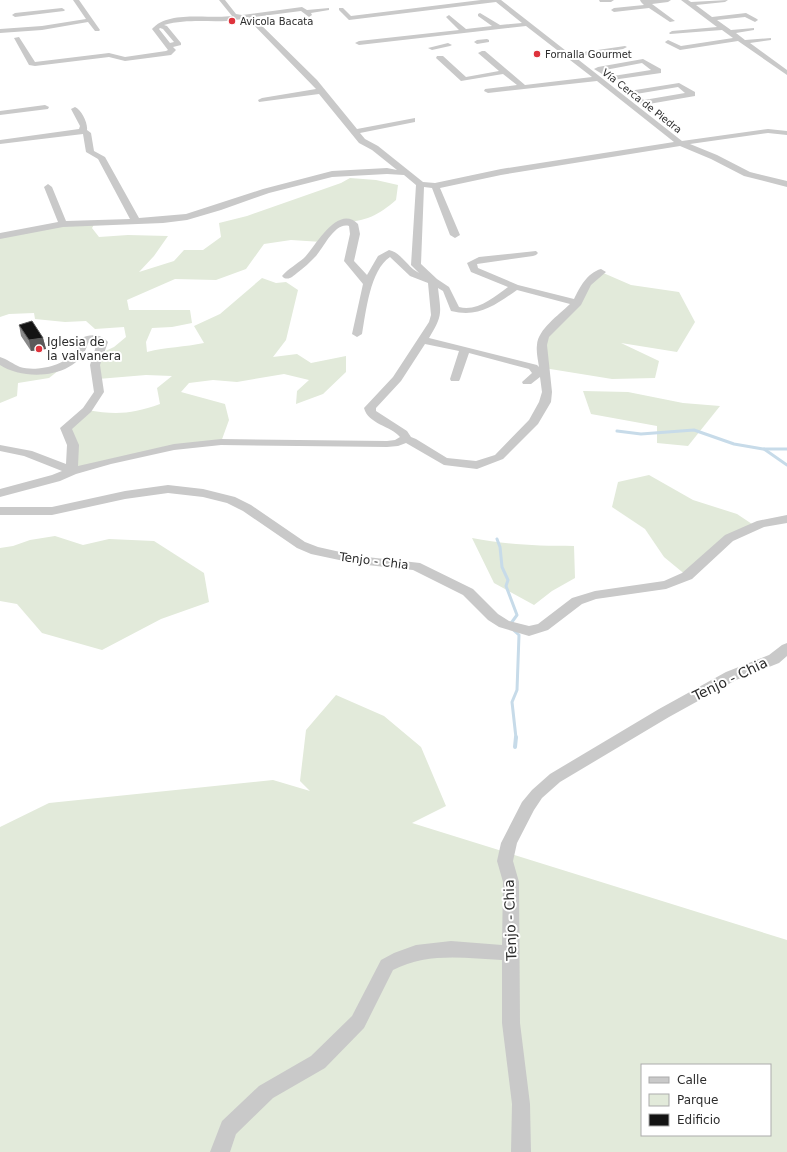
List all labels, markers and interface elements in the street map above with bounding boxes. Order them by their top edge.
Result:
marker: Avicola Bacata [227,16,237,26]
place label: Avicola Bacata [240,16,313,27]
marker: Fornalla Gourmet [532,49,542,59]
place label: Fornalla Gourmet [545,49,632,60]
street label: Vía Cerca de Piedra [600,67,684,135]
place label: Iglesia de la valvanera [47,335,121,363]
marker: Iglesia de la valvanera [34,344,44,354]
street label: Tenjo - Chia [338,550,409,572]
street label: Tenjo - Chia [689,654,770,704]
street label: Tenjo - Chia [501,879,519,962]
legend [641,1064,771,1136]
text: Calle [677,1073,707,1087]
text: Parque [677,1093,718,1107]
text: Edificio [677,1113,720,1127]

